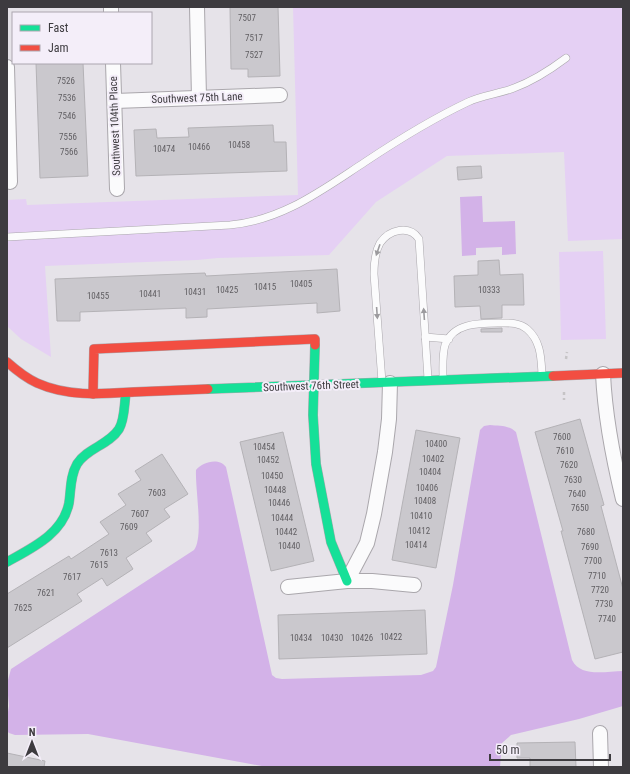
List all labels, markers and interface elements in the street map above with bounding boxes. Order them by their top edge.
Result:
legend [12,12,152,64]
house number: 7507 [238,13,256,23]
text: Fast [48,21,69,35]
house number: 7517 [245,33,263,43]
text: Jam [48,41,69,55]
house number: 7527 [245,50,263,60]
house number: 7526 [57,76,75,86]
street label: Southwest 104th Place [107,76,123,176]
street label: Southwest 75th Lane [151,90,243,106]
house number: 7536 [58,93,76,103]
house number: 7546 [58,111,76,121]
house number: 7556 [59,132,77,142]
house number: 10458 [228,140,250,150]
house number: 10466 [188,142,210,152]
house number: 10474 [153,144,176,154]
house number: 7566 [60,147,78,157]
one-way arrow [375,244,381,256]
house number: 10405 [290,279,313,289]
house number: 10415 [254,282,277,292]
house number: 10425 [216,285,239,295]
house number: 10333 [478,285,500,295]
house number: 10431 [184,287,206,297]
house number: 10441 [139,289,161,299]
house number: 10455 [87,291,110,301]
one-way arrow [373,307,380,319]
one-way arrow [420,308,427,320]
street label: Southwest 76th Street [263,378,359,394]
house number: 7600 [553,432,571,442]
house number: 10400 [425,439,447,449]
house number: 10454 [253,442,276,452]
house number: 7610 [556,446,574,456]
house number: 10402 [422,454,445,464]
house number: 10452 [257,455,280,465]
house number: 7620 [560,460,578,470]
house number: 10404 [419,467,442,477]
house number: 10450 [261,471,283,481]
house number: 7630 [564,475,582,485]
house number: 10406 [416,483,438,493]
house number: 10448 [264,485,286,495]
house number: 7603 [148,488,166,498]
house number: 7640 [568,489,586,499]
house number: 10408 [414,496,436,506]
house number: 10446 [268,498,290,508]
house number: 7650 [571,503,589,513]
house number: 7607 [131,509,149,519]
house number: 10410 [410,511,432,521]
house number: 10444 [271,513,294,523]
house number: 7609 [120,522,138,532]
house number: 10412 [408,526,431,536]
house number: 10442 [275,527,298,537]
house number: 7680 [577,527,595,537]
house number: 10414 [405,540,428,550]
house number: 10440 [278,541,300,551]
house number: 7690 [581,542,599,552]
house number: 7613 [100,548,118,558]
house number: 7700 [584,556,602,566]
house number: 7615 [90,560,108,570]
house number: 7710 [588,571,606,581]
house number: 7617 [63,572,81,582]
house number: 7720 [591,585,609,595]
house number: 7621 [37,588,55,598]
house number: 7730 [595,599,613,609]
house number: 7625 [14,603,32,613]
house number: 7740 [598,614,616,624]
house number: 10422 [380,632,403,642]
house number: 10434 [290,633,313,643]
house number: 10430 [321,633,343,643]
house number: 10426 [351,633,373,643]
north arrow [12,722,52,762]
text: N [29,726,36,739]
scale bar [490,736,610,762]
text: 50 m [496,743,520,757]

